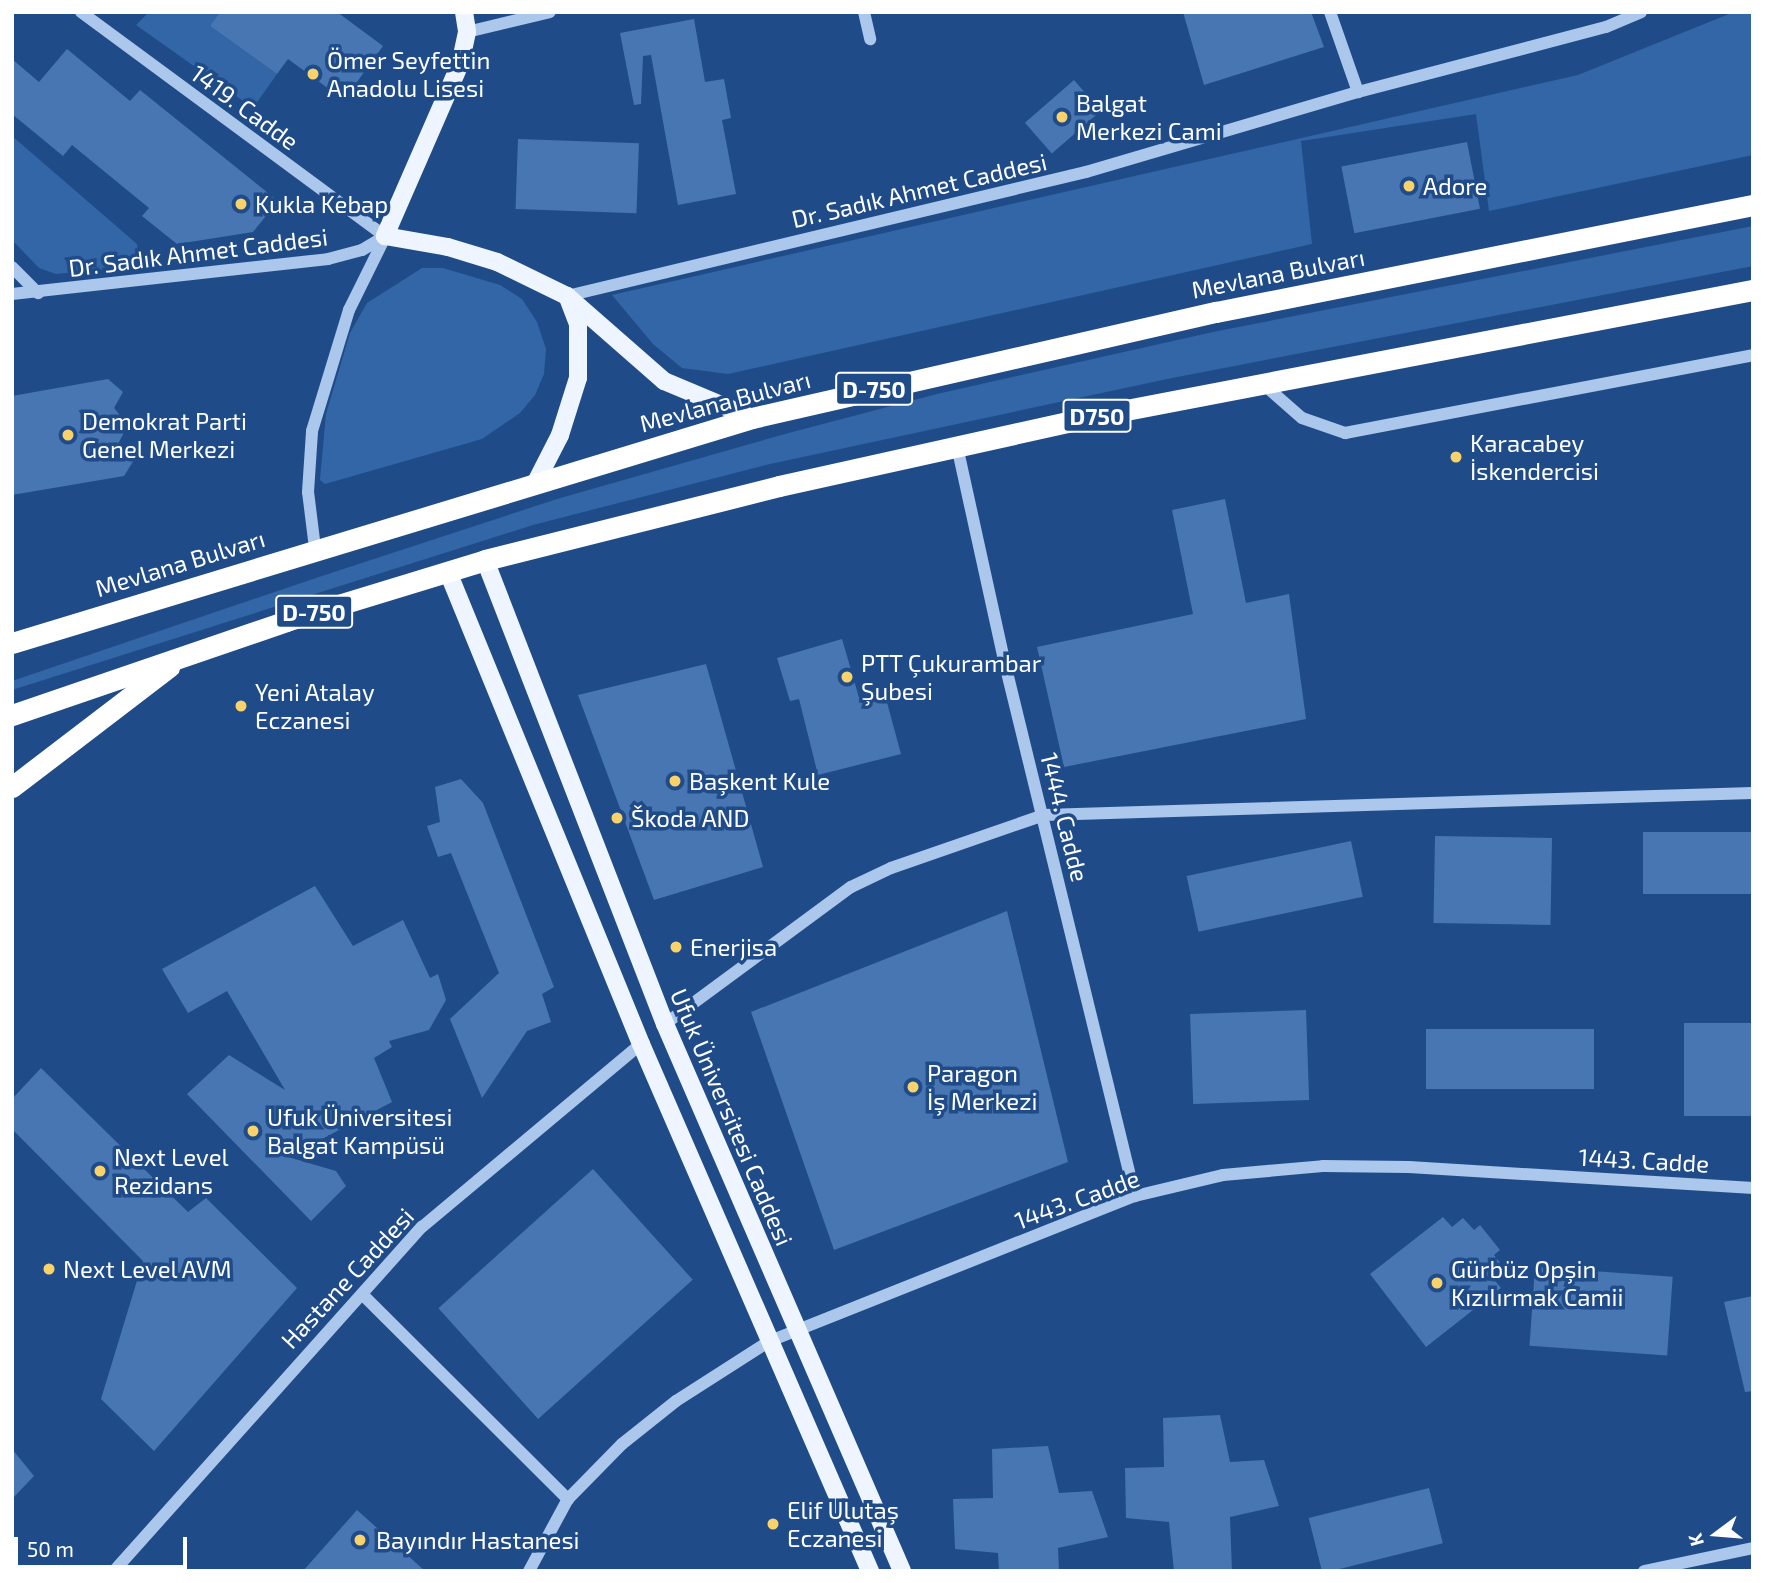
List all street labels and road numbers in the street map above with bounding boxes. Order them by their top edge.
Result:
street label: 1419. Cadde [186,58,304,156]
street label: Dr. Sadık Ahmet Caddesi [788,147,1050,233]
street label: Dr. Sadık Ahmet Caddesi [66,222,330,282]
street label: Mevlana Bulvarı [1189,242,1367,304]
street label: Mevlana Bulvarı [636,364,814,438]
road number: D-750 [834,370,914,408]
road number: D750 [1062,396,1132,436]
street label: Mevlana Bulvarı [92,524,268,602]
road number: D-750 [274,592,354,632]
street label: 1444. Cadde [1035,750,1095,884]
street label: Ufuk Üniversitesi Caddesi [665,984,799,1250]
street label: 1443. Cadde [1578,1142,1710,1178]
street label: 1443. Cadde [1011,1163,1143,1235]
street label: Hastane Caddesi [275,1202,419,1354]

